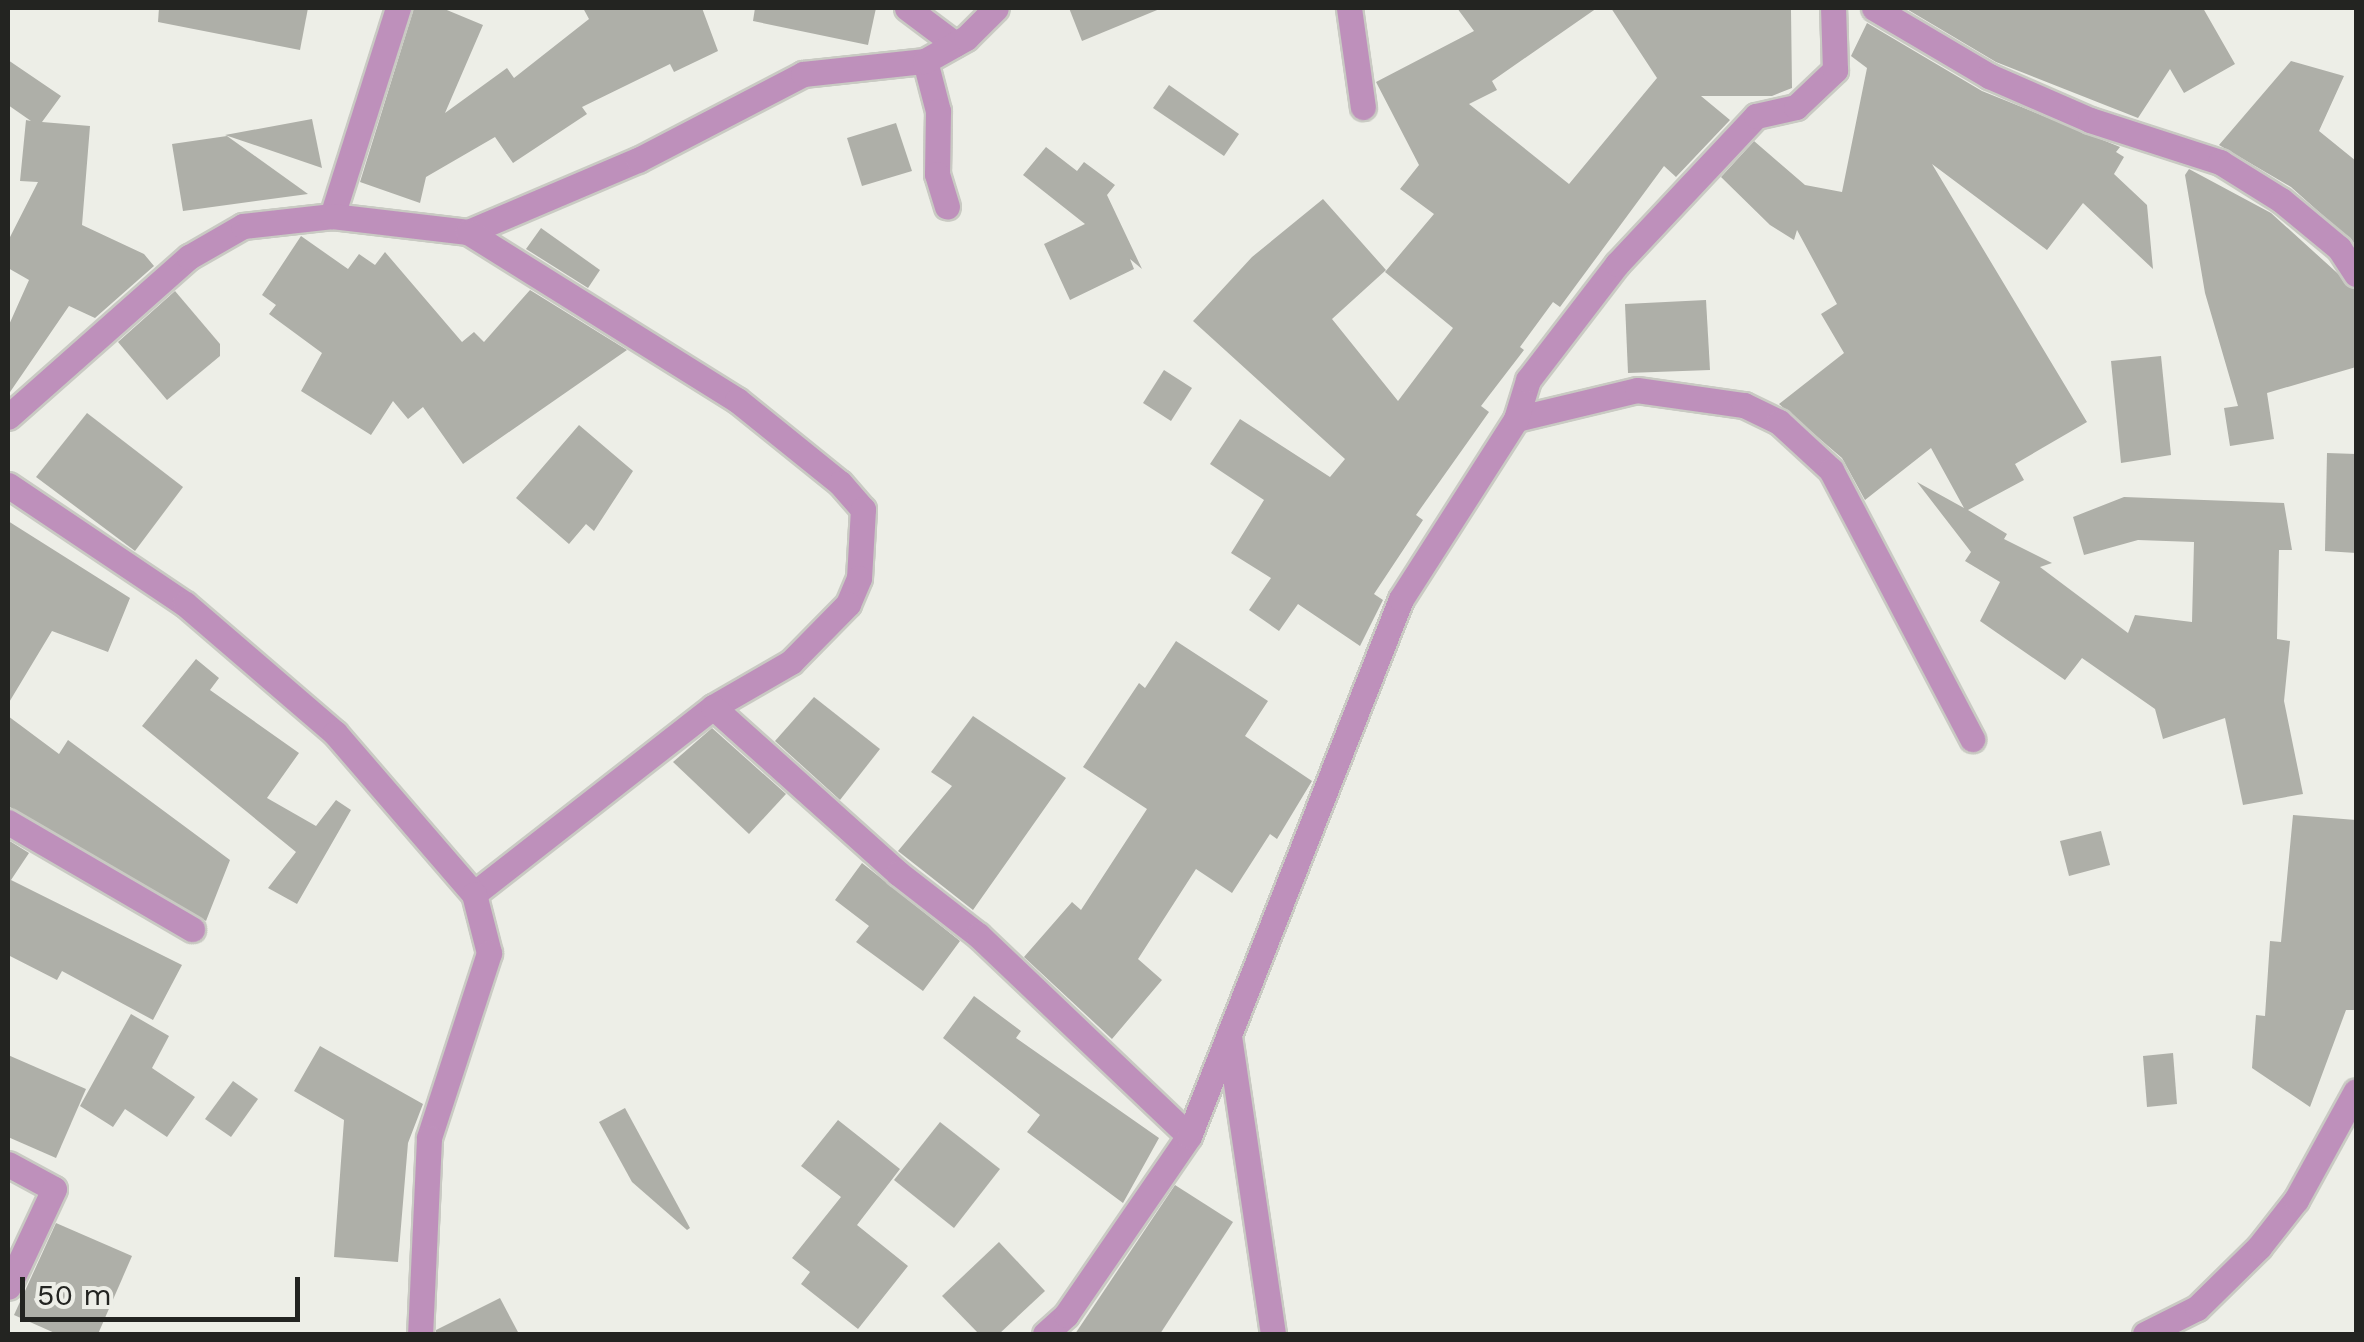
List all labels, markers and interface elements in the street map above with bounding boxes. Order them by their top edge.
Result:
scale bar [25,1257,305,1319]
text: 50 m [37,1277,112,1312]

